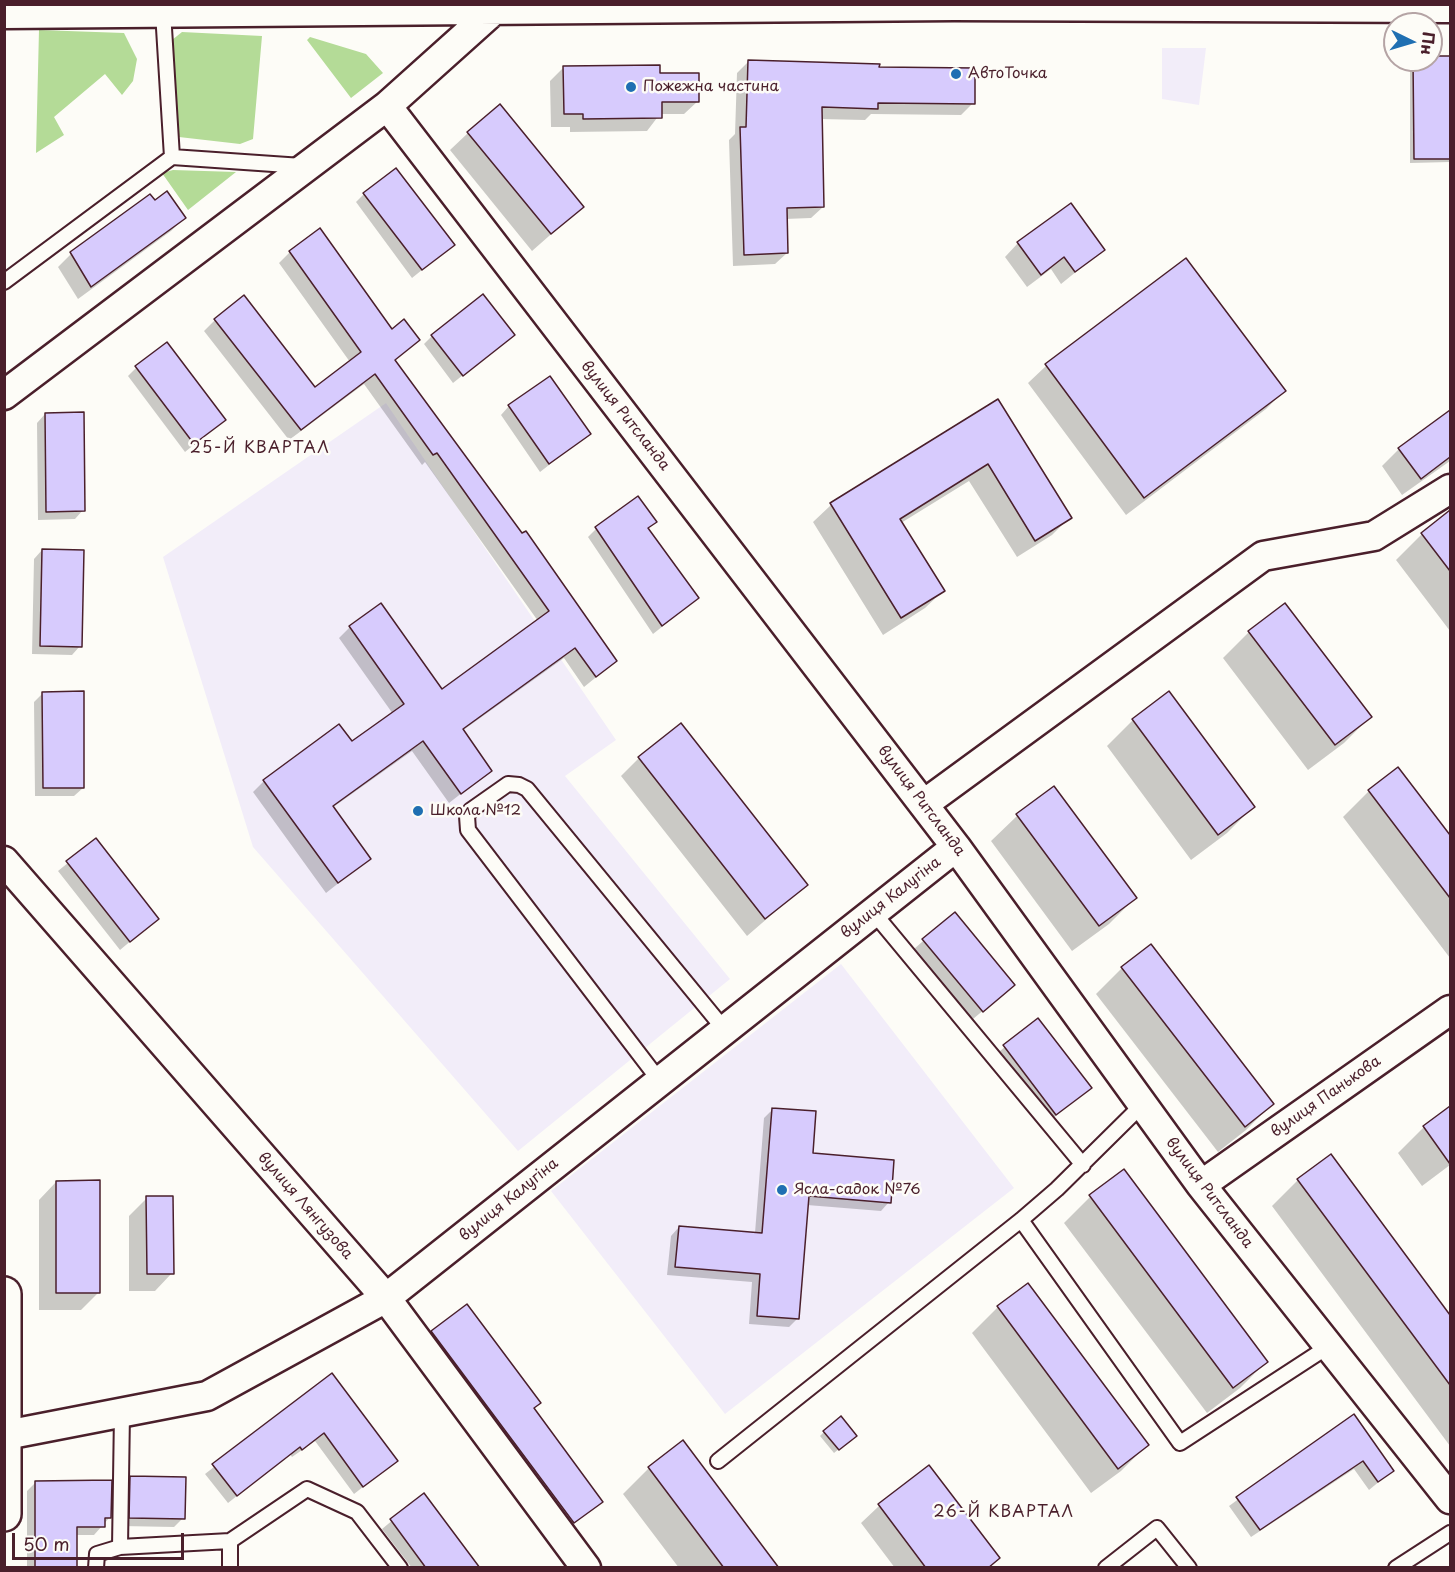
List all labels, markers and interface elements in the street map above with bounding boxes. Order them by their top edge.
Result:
north arrow [1383,12,1443,72]
text: Пн [1416,31,1442,56]
place label: АвтоТочка [968,65,1047,83]
marker: АвтоТочка [949,67,963,81]
place label: Пожежна частина [643,78,779,96]
marker: Пожежна частина [624,80,638,94]
street label: вулиця Ритсланда [577,358,673,474]
district label: 25-Й КВАРТАЛ [189,439,331,459]
street label: вулиця Ритсланда [874,742,968,860]
place label: Школа №12 [430,802,521,820]
marker: Школа №12 [411,804,425,818]
street label: вулиця Калугіна [837,853,945,943]
street label: вулиця Панькова [1268,1052,1384,1142]
street label: вулиця Ритсланда [1162,1134,1256,1252]
street label: вулиця Лянгузова [254,1149,356,1263]
street label: вулиця Калугіна [456,1155,562,1245]
place label: Ясла-садок №76 [794,1181,920,1199]
marker: Ясла-садок №76 [775,1183,789,1197]
district label: 26-Й КВАРТАЛ [933,1503,1075,1523]
scale bar [15,1521,188,1559]
text: 50 m [23,1530,70,1557]

